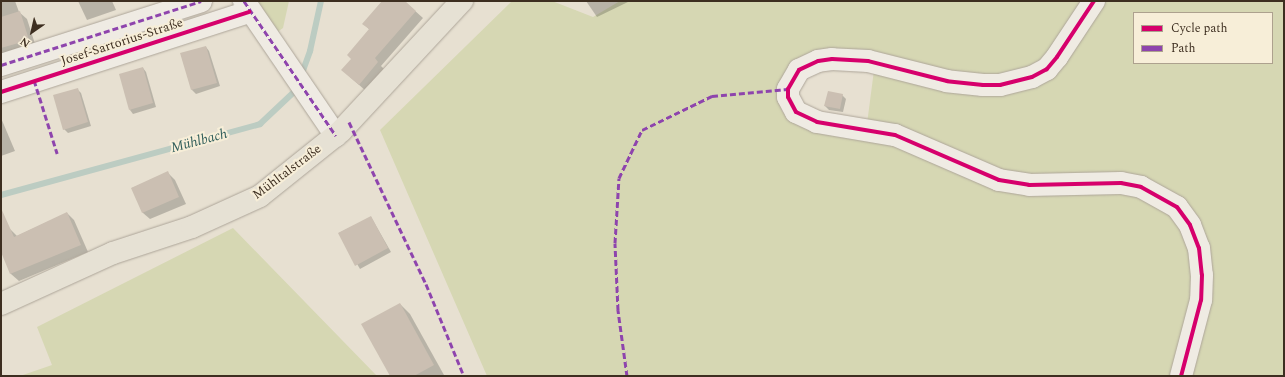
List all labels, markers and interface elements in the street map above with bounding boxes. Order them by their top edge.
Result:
north arrow [12,12,52,52]
legend [1133,12,1273,64]
street label: Josef-Sartorius-Straße [59,15,185,69]
text: Cycle path [1171,19,1228,38]
text: N [17,33,33,52]
text: Path [1171,39,1196,58]
water label: Mühlbach [169,125,229,157]
street label: Mühltalstraße [250,141,324,203]

